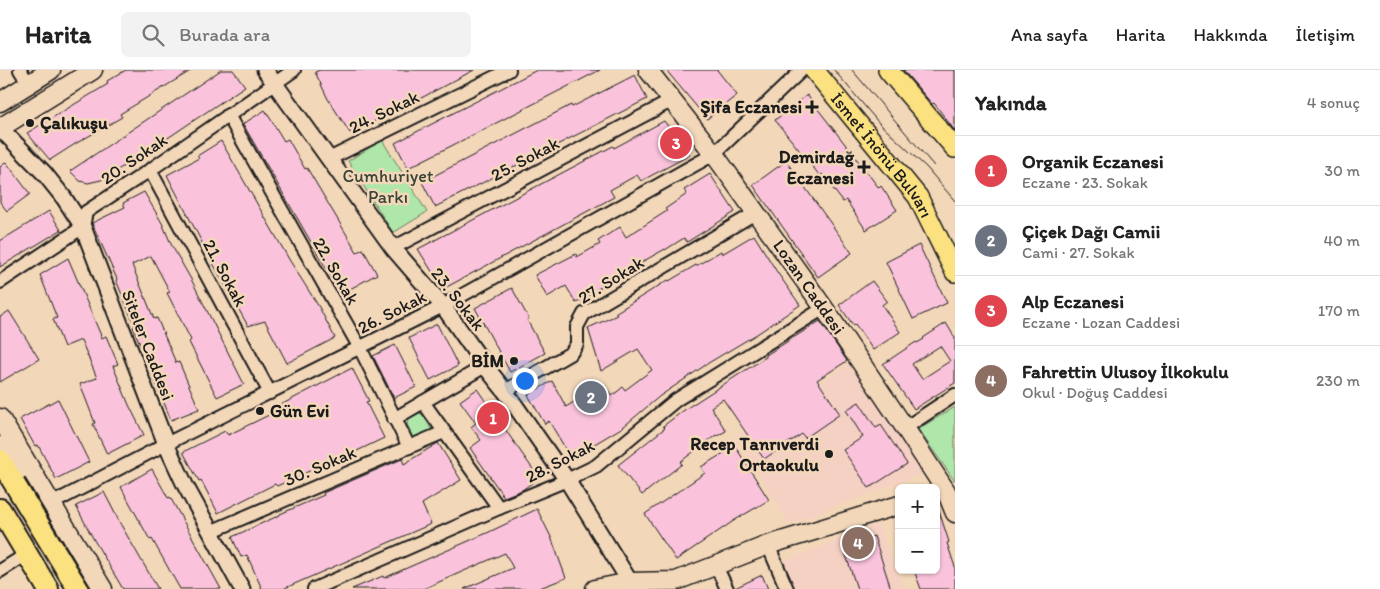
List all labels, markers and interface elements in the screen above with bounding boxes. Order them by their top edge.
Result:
search box [121,12,471,57]
text: Harita [25,20,91,49]
icon: search [139,21,167,49]
text: Burada ara [179,23,270,46]
text: Ana sayfa [1011,24,1088,46]
text: Harita [1116,24,1165,46]
text: Hakkında [1193,24,1268,46]
text: İletişim [1296,24,1355,46]
street label: 24. Sokak [345,86,423,138]
street label: İsmet İnönü Bulvarı [826,88,937,221]
text: Yakında [975,90,1047,115]
text: 4 sonuç [1307,93,1360,112]
place label: Şifa Eczanesi [700,96,802,118]
marker: Şifa Eczanesi [806,101,818,113]
place label: Çalıkuşu [40,112,108,134]
marker: Çalıkuşu [24,117,36,129]
pin: 3 [660,124,692,162]
street label: 20. Sokak [96,129,172,189]
street label: 25. Sokak [487,132,563,186]
place label: Demirdağ Eczanesi [779,146,855,189]
text: Organik Eczanesi [1022,150,1164,173]
marker: Demirdağ Eczanesi [858,161,870,173]
text: 1 [987,161,995,180]
text: 30 m [1324,161,1360,180]
park label: Cumhuriyet Parkı [342,165,434,208]
text: Eczane · 23. Sokak [1022,173,1148,192]
text: Çiçek Dağı Camii [1022,220,1160,243]
text: 2 [987,231,995,250]
text: 40 m [1323,231,1360,250]
street label: 22. Sokak [308,233,364,309]
street label: Lozan Caddesi [768,235,850,339]
street label: 21. Sokak [198,236,252,310]
text: Cami · 27. Sokak [1022,243,1135,262]
street label: 27. Sokak [574,251,648,309]
street label: 23. Sokak [426,263,490,335]
street label: 26. Sokak [354,285,430,339]
street label: Siteler Caddesi [117,287,179,403]
text: Alp Eczanesi [1022,290,1124,313]
text: 3 [987,301,995,320]
text: 170 m [1318,301,1360,320]
text: Eczane · Lozan Caddesi [1022,313,1180,332]
place label: BİM [471,350,504,372]
marker: BİM [508,355,520,367]
text: Fahrettin Ulusoy İlkokulu [1022,360,1229,383]
your location [512,368,538,394]
text: 4 [986,371,996,390]
text: 230 m [1316,371,1360,390]
pin: 2 [575,378,607,416]
text: Okul · Doğuş Caddesi [1022,383,1168,402]
pin: 1 [477,399,509,437]
place label: Gün Evi [270,400,329,422]
marker: Gün Evi [254,405,266,417]
place label: Recep Tanrıverdi Ortaokulu [690,433,819,476]
street label: 28. Sokak [522,434,598,488]
street label: 30. Sokak [281,441,359,491]
marker: Recep Tanrıverdi Ortaokulu [823,448,835,460]
map controls [895,484,940,574]
button: + [895,484,940,529]
pin: 4 [842,524,874,562]
button: − [895,529,940,574]

